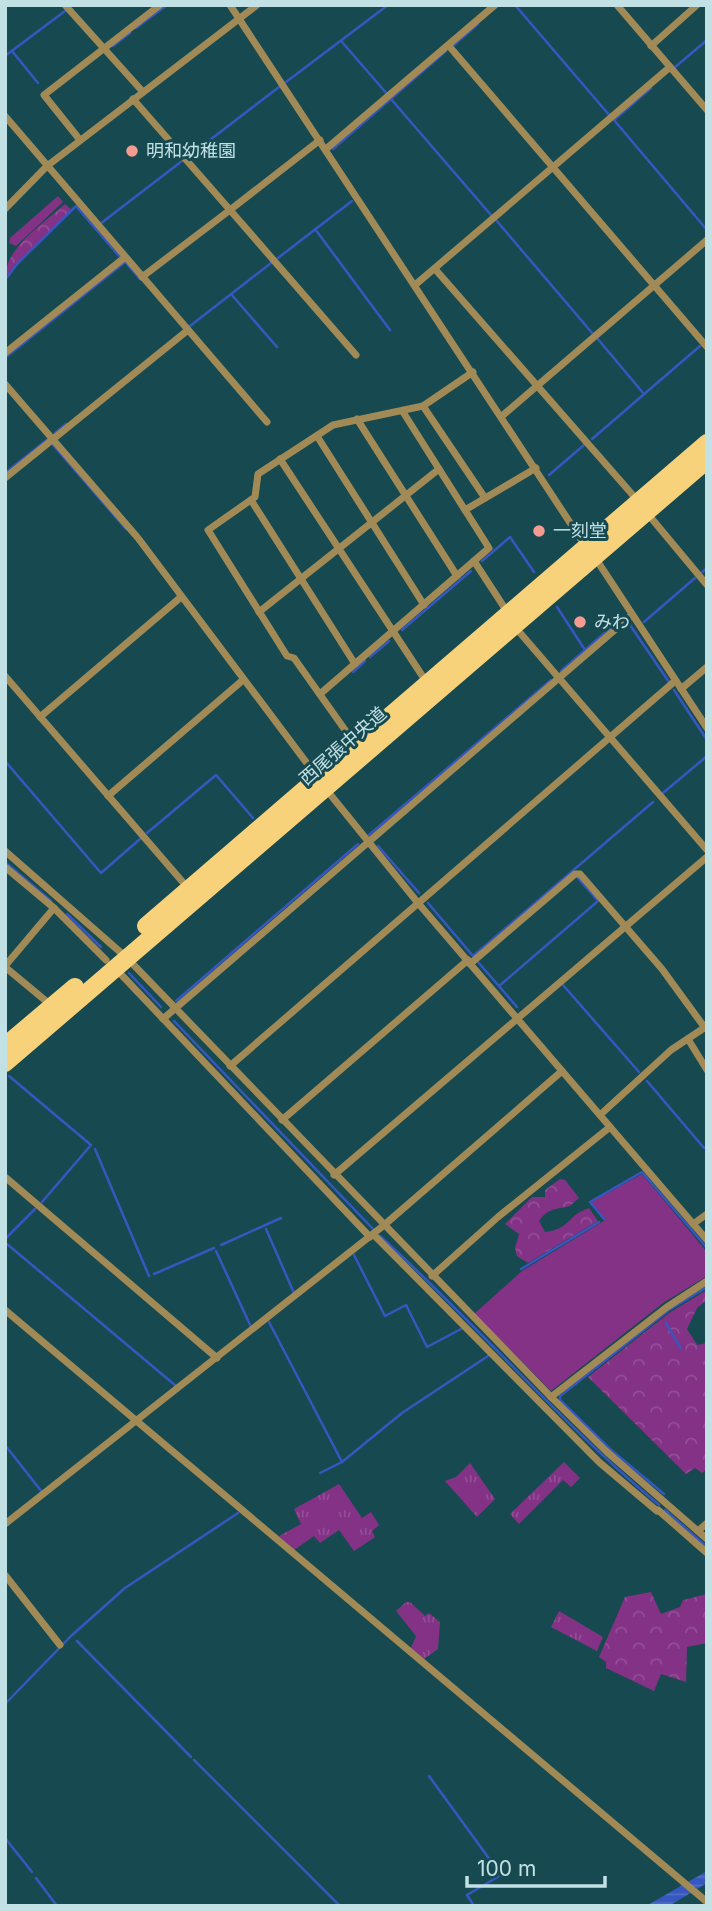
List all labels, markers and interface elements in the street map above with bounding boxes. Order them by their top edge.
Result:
place label: 明和幼稚園 [146,140,236,161]
marker: 明和幼稚園 [124,143,140,159]
place label: 一刻堂 [553,520,607,541]
marker: 一刻堂 [531,523,547,539]
place label: みわ [594,611,630,632]
marker: みわ [572,614,588,630]
street label: 西尾張中央道 [295,702,390,789]
scale bar [467,1844,605,1888]
text: 100 m [477,1856,536,1881]

